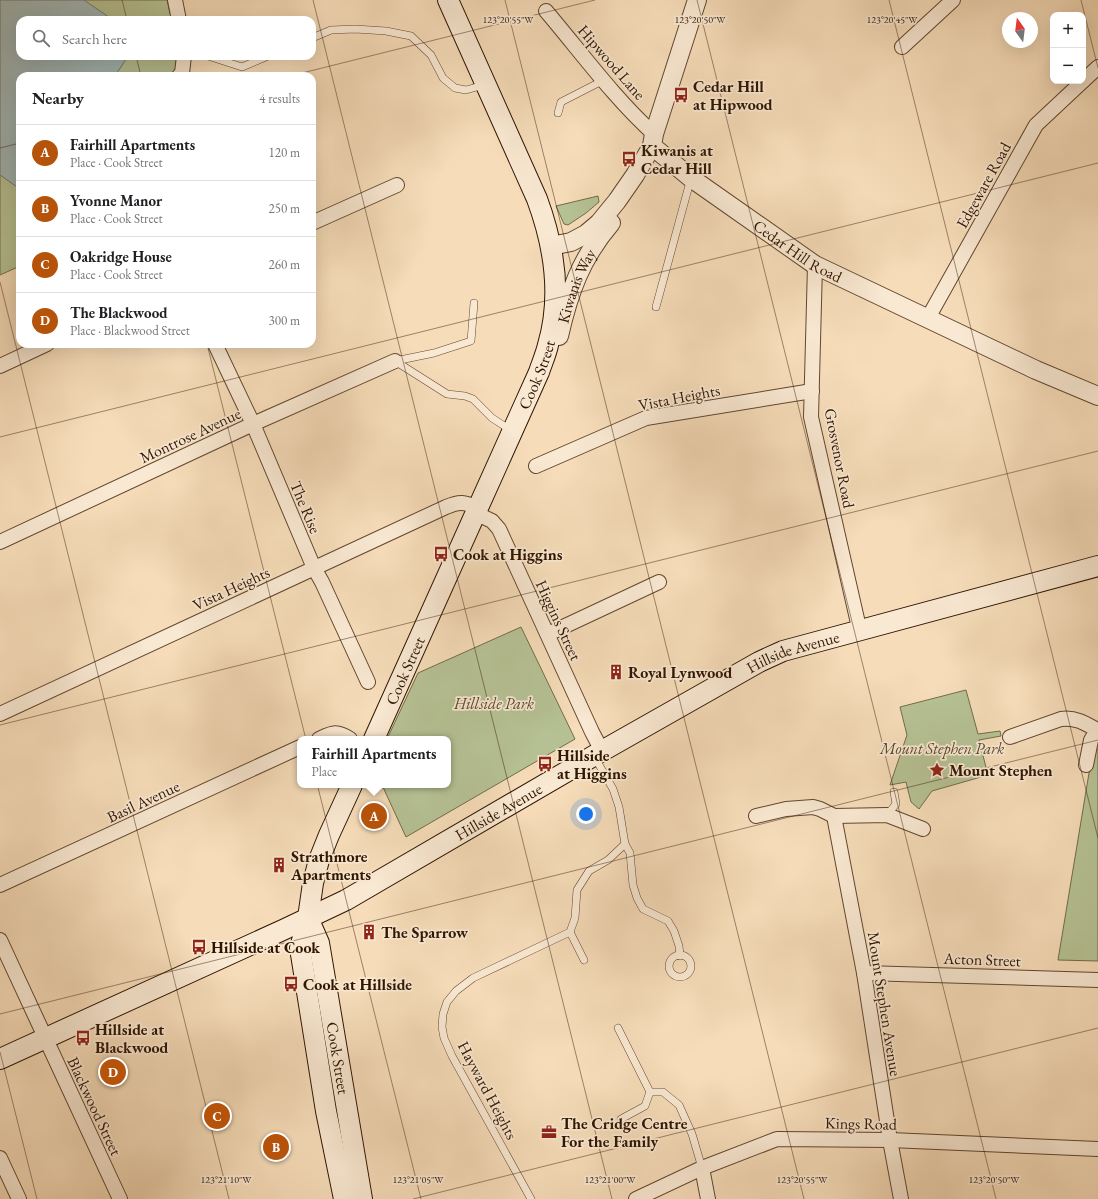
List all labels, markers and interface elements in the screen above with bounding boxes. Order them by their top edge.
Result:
north arrow [1002,12,1038,48]
map controls [1050,12,1086,84]
button: + [1050,12,1086,48]
text: 123°20'55"W [483,13,534,26]
text: 123°20'50"W [675,13,726,26]
text: 123°20'45"W [867,13,918,26]
search box [16,16,316,60]
street label: Hipwood Lane [573,20,650,104]
icon: search [30,27,52,49]
text: Search here [62,29,127,48]
button: − [1050,48,1086,84]
place label: Cedar Hill at Hipwood [693,76,773,115]
bus stop icon: Cedar Hill at Hipwood [672,86,690,104]
text: Nearby [32,87,84,109]
text: 4 results [259,90,300,107]
text: Fairhill Apartments [70,135,195,154]
street label: Edgeware Road [951,138,1016,232]
place label: Kiwanis at Cedar Hill [641,140,713,179]
text: A [40,144,50,161]
text: 120 m [269,144,300,161]
bus stop icon: Kiwanis at Cedar Hill [620,150,638,168]
text: Place · Cook Street [70,154,163,171]
text: Yvonne Manor [70,191,162,210]
text: B [41,200,49,217]
text: 250 m [269,200,300,217]
text: Place · Cook Street [70,210,163,227]
street label: Cedar Hill Road [749,215,846,288]
street label: Kiwanis Way [552,244,601,326]
text: Oakridge House [70,247,172,266]
text: C [40,256,50,273]
text: 260 m [269,256,300,273]
text: Place · Cook Street [70,266,163,283]
text: The Blackwood [70,303,168,322]
text: D [40,312,50,329]
text: 300 m [269,312,300,329]
text: Place · Blackwood Street [70,322,190,339]
street label: Cook Street [514,338,560,413]
street label: Vista Heights [637,379,722,416]
street label: Montrose Avenue [136,403,244,468]
street label: Grosvenor Road [820,406,860,511]
street label: The Rise [285,478,326,537]
place label: Cook at Higgins [453,544,563,565]
bus stop icon: Cook at Higgins [432,545,450,563]
street label: Vista Heights [189,561,273,615]
street label: Higgins Street [531,576,586,664]
street label: Hillside Avenue [743,626,842,678]
street label: Cook Street [381,633,430,708]
place label: Royal Lynwood [628,662,732,683]
building icon: Royal Lynwood [607,663,625,681]
park label: Hillside Park [453,693,535,714]
popup [297,736,451,788]
park label: Mount Stephen Park [879,738,1005,759]
text: Fairhill Apartments [311,744,437,763]
place label: Hillside at Higgins [557,745,627,784]
bus stop icon: Hillside at Higgins [536,755,554,773]
place label: Mount Stephen [949,760,1053,781]
place icon: Mount Stephen [928,761,946,779]
text: Place [311,763,337,780]
street label: Basil Avenue [104,775,183,827]
street label: Hillside Avenue [451,778,546,845]
pin: A [361,801,387,831]
your location [576,804,596,824]
place label: Strathmore Apartments [290,846,371,885]
building icon: Strathmore Apartments [270,856,288,874]
place label: The Sparrow [381,922,468,943]
building icon: The Sparrow [360,923,378,941]
street label: Mount Stephen Avenue [863,930,906,1078]
place label: Hillside at Cook [211,937,320,958]
bus stop icon: Hillside at Cook [190,938,208,956]
street label: Acton Street [942,948,1021,971]
place label: Cook at Hillside [303,974,412,995]
bus stop icon: Cook at Hillside [282,975,300,993]
place label: Hillside at Blackwood [95,1019,169,1058]
street label: Cook Street [321,1020,354,1096]
bus stop icon: Hillside at Blackwood [74,1029,92,1047]
street label: Hayward Heights [453,1037,522,1143]
street label: Blackwood Street [63,1054,127,1159]
pin: D [100,1057,126,1087]
pin: C [204,1101,230,1131]
street label: Kings Road [825,1112,898,1135]
place label: The Cridge Centre For the Family [561,1113,688,1152]
office icon: The Cridge Centre For the Family [540,1123,558,1141]
pin: B [263,1132,289,1162]
text: 123°21'10"W [201,1173,252,1186]
text: 123°21'05"W [393,1173,444,1186]
text: 123°21'00"W [585,1173,636,1186]
text: 123°20'55"W [777,1173,828,1186]
text: 123°20'50"W [969,1173,1020,1186]

